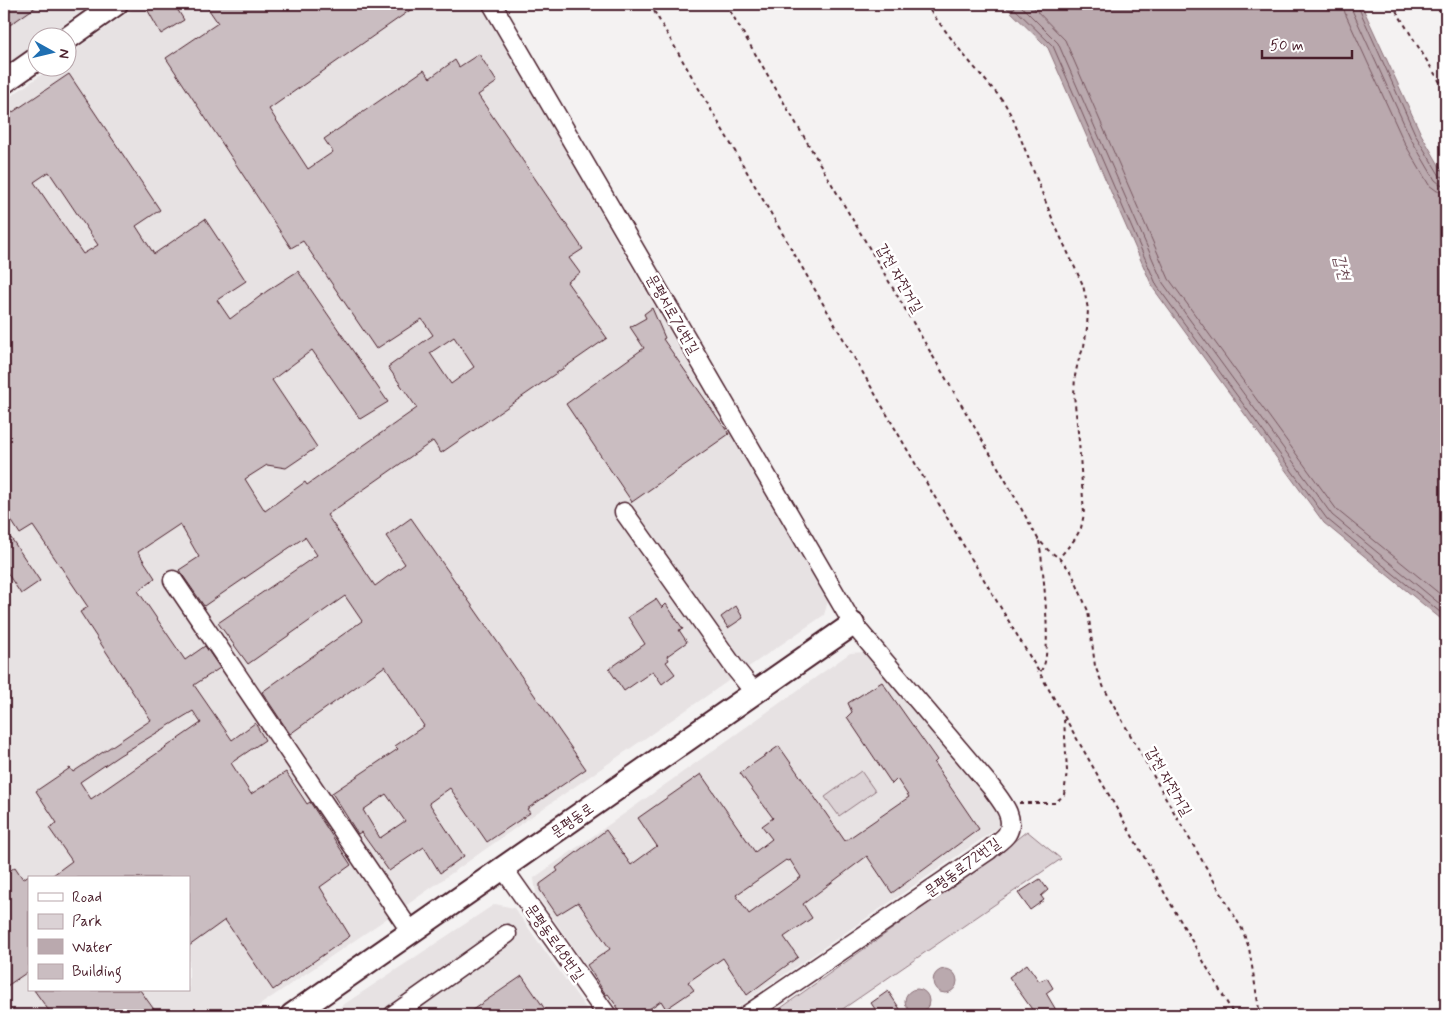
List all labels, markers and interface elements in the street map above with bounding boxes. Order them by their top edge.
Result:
north arrow [28,28,78,78]
scale bar [1262,28,1352,60]
text: 50 m [1270,36,1304,56]
text: N [54,48,73,60]
street label: 갑천 자전거길 [871,240,927,317]
water label: 갑천 [1328,252,1355,284]
street label: 문평서로76번길 [641,271,703,358]
street label: 갑천 자전거길 [1140,743,1196,820]
street label: 문평동로 [547,799,598,843]
street label: 문평동로72번길 [921,834,1004,902]
legend [28,876,190,992]
text: Road [72,888,102,908]
street label: 문평동로48번길 [520,900,588,985]
text: Park [72,912,102,932]
text: Water [72,938,112,958]
text: Building [72,962,122,983]

